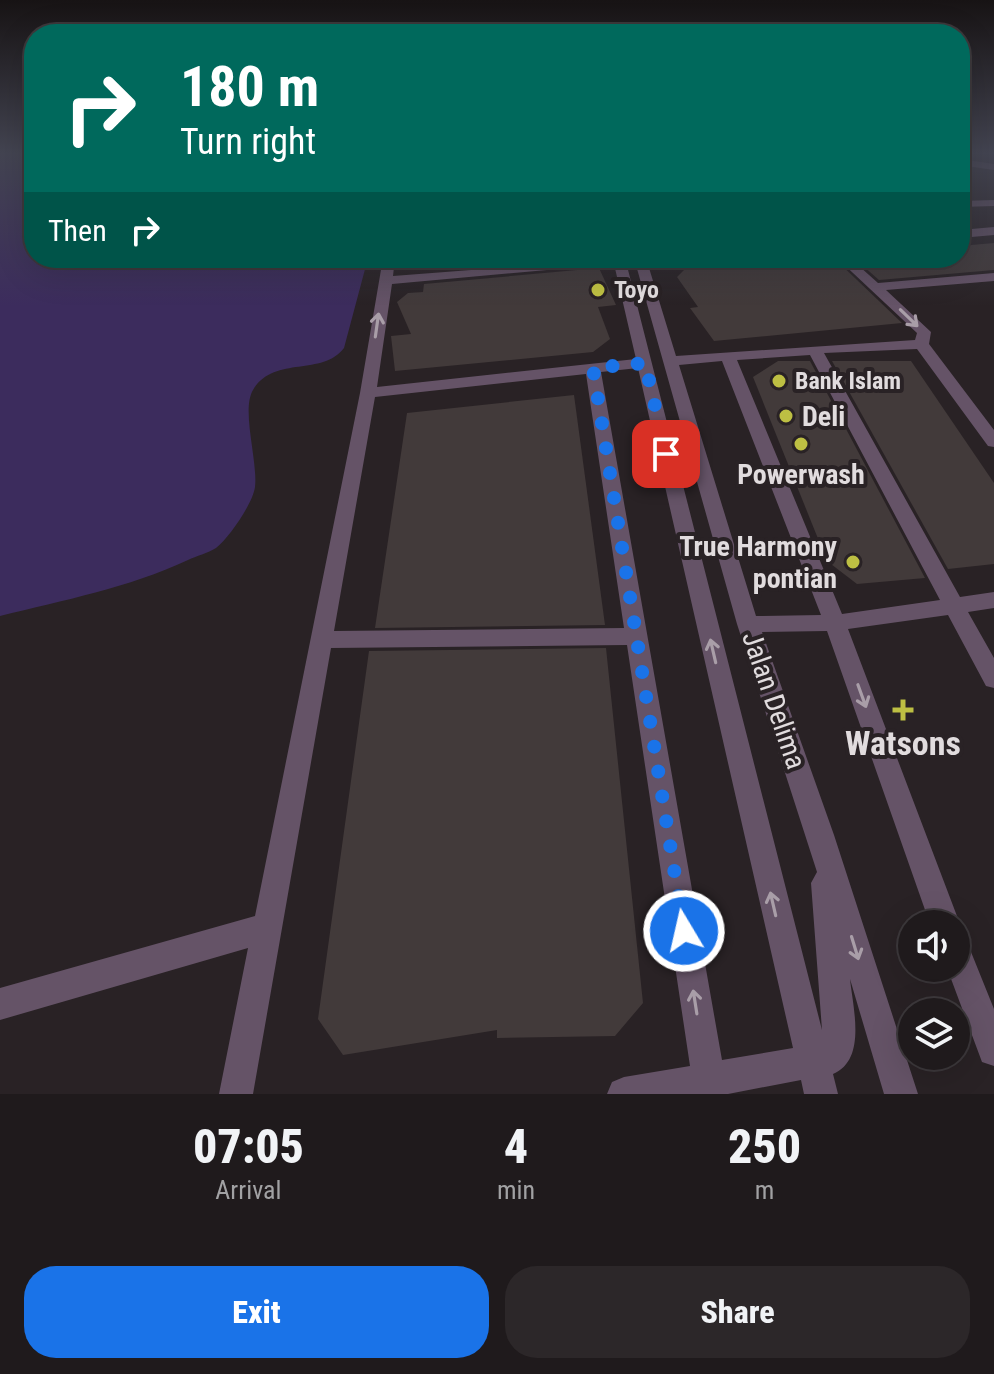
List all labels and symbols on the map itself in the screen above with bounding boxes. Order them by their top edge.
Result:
place label: Toyo [614,276,659,304]
marker: Toyo [589,281,607,299]
one-way arrow [899,309,919,328]
one-way arrow [370,313,385,338]
place label: Bank Islam [795,367,901,395]
marker: Bank Islam [770,372,788,390]
place label: Deli [802,400,845,433]
marker: Deli [777,407,795,425]
pin [632,420,700,488]
marker: Powerwash [792,435,810,453]
place label: Powerwash [737,458,865,491]
place label: True Harmony pontian [679,530,838,595]
marker: True Harmony pontian [844,553,862,571]
street label: Jalan Delima [735,627,813,773]
one-way arrow [705,638,720,664]
one-way arrow [855,683,870,708]
marker: Watsons [894,701,912,719]
place label: Watsons [845,723,961,763]
position arrow [642,889,726,973]
one-way arrow [765,891,780,917]
one-way arrow [848,934,863,960]
one-way arrow [687,990,702,1016]

